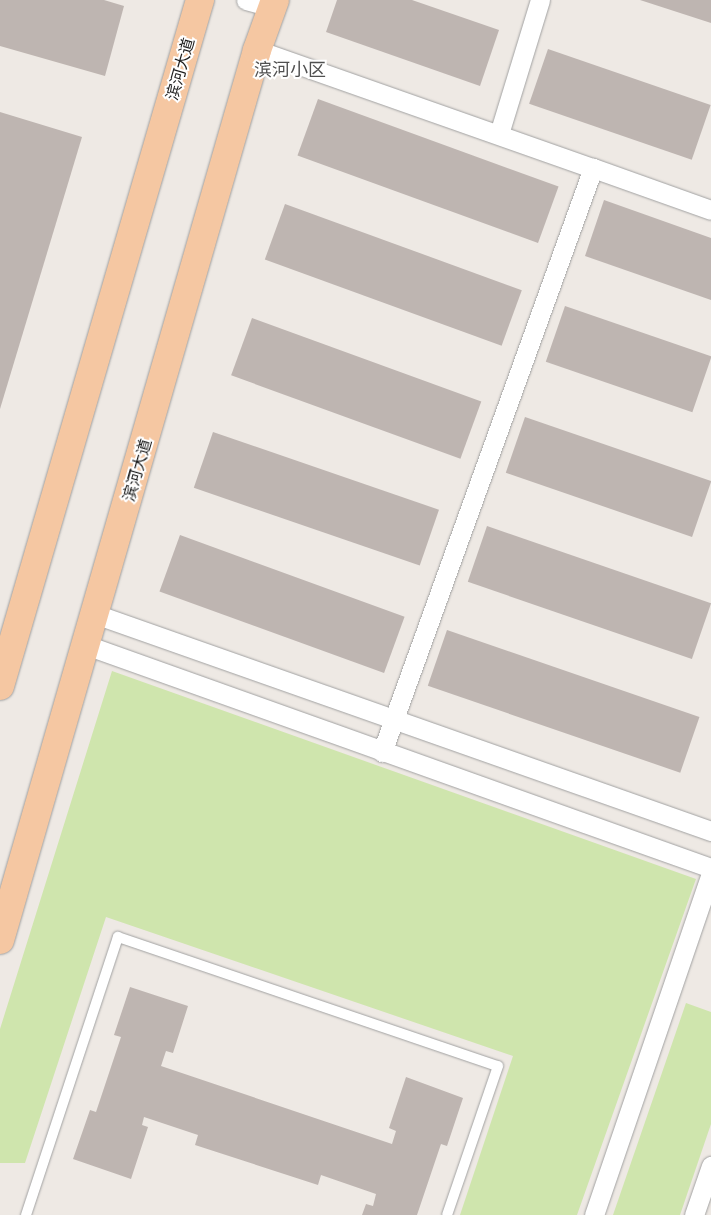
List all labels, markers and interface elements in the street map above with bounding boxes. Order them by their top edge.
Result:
street label: 滨河大道 [162,36,198,102]
district label: 滨河小区 [254,58,326,80]
street label: 滨河大道 [119,437,155,503]

